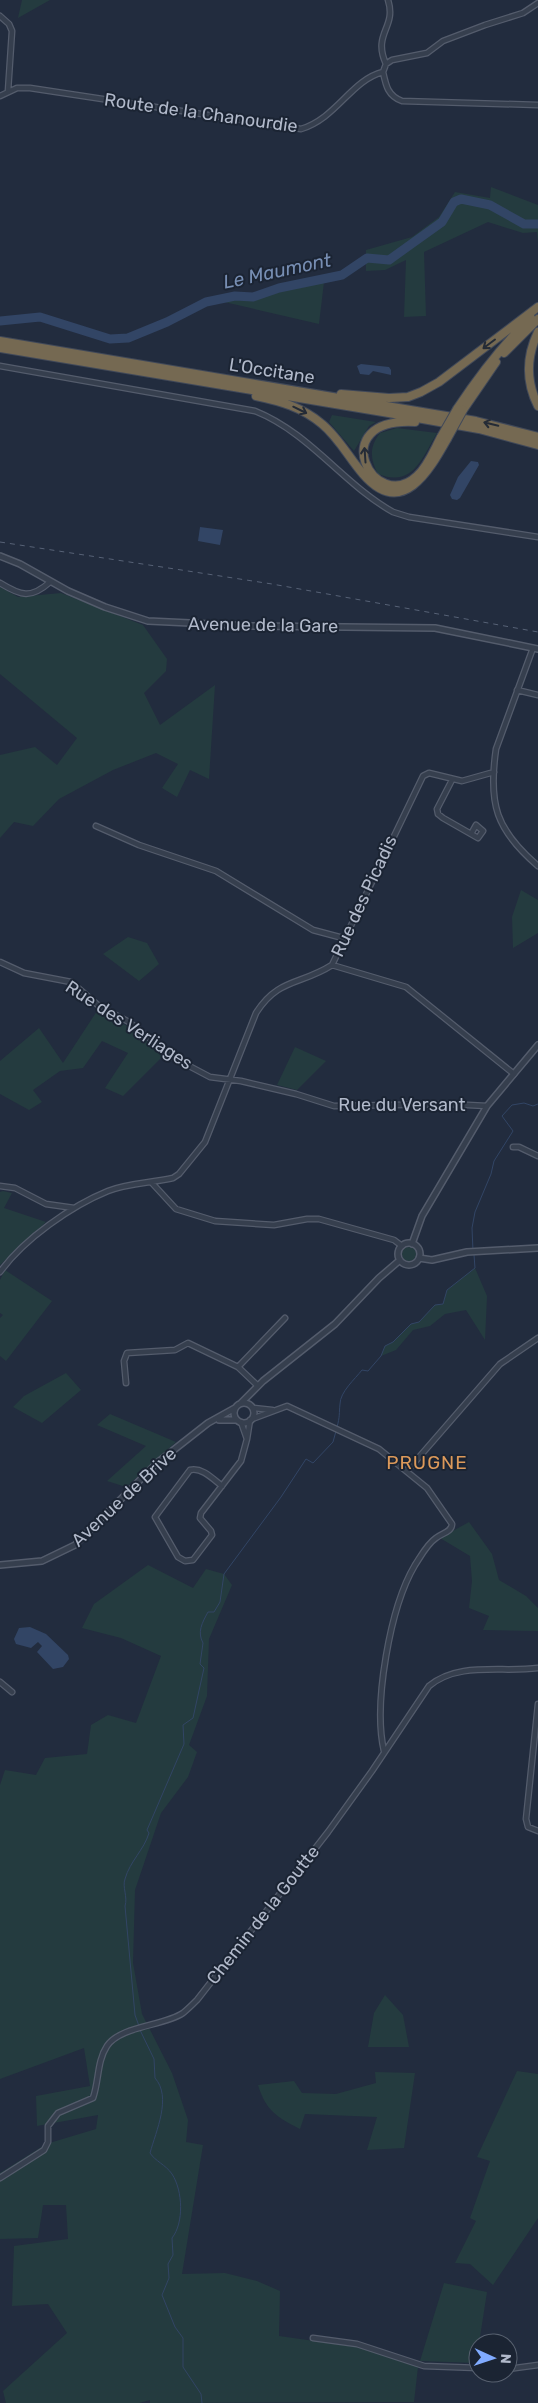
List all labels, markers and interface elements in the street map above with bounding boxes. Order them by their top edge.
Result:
street label: Route de la Chanourdie [103,89,299,137]
water label: Le Maumont [221,248,334,294]
one-way arrow [482,339,496,349]
street label: L'Occitane [228,353,316,389]
one-way arrow [292,405,307,415]
one-way arrow [483,419,499,428]
one-way arrow [360,448,369,464]
street label: Avenue de la Gare [188,613,338,637]
street label: Rue des Picadis [326,832,402,960]
street label: Rue des Verliages [61,976,197,1074]
street label: Rue du Versant [338,1094,466,1116]
street label: Avenue de Brive [67,1443,181,1551]
district label: PRUGNE [386,1451,468,1474]
street label: Chemin de la Goutte [202,1841,324,1989]
north arrow [468,2333,518,2383]
text: N [497,2353,514,2364]

